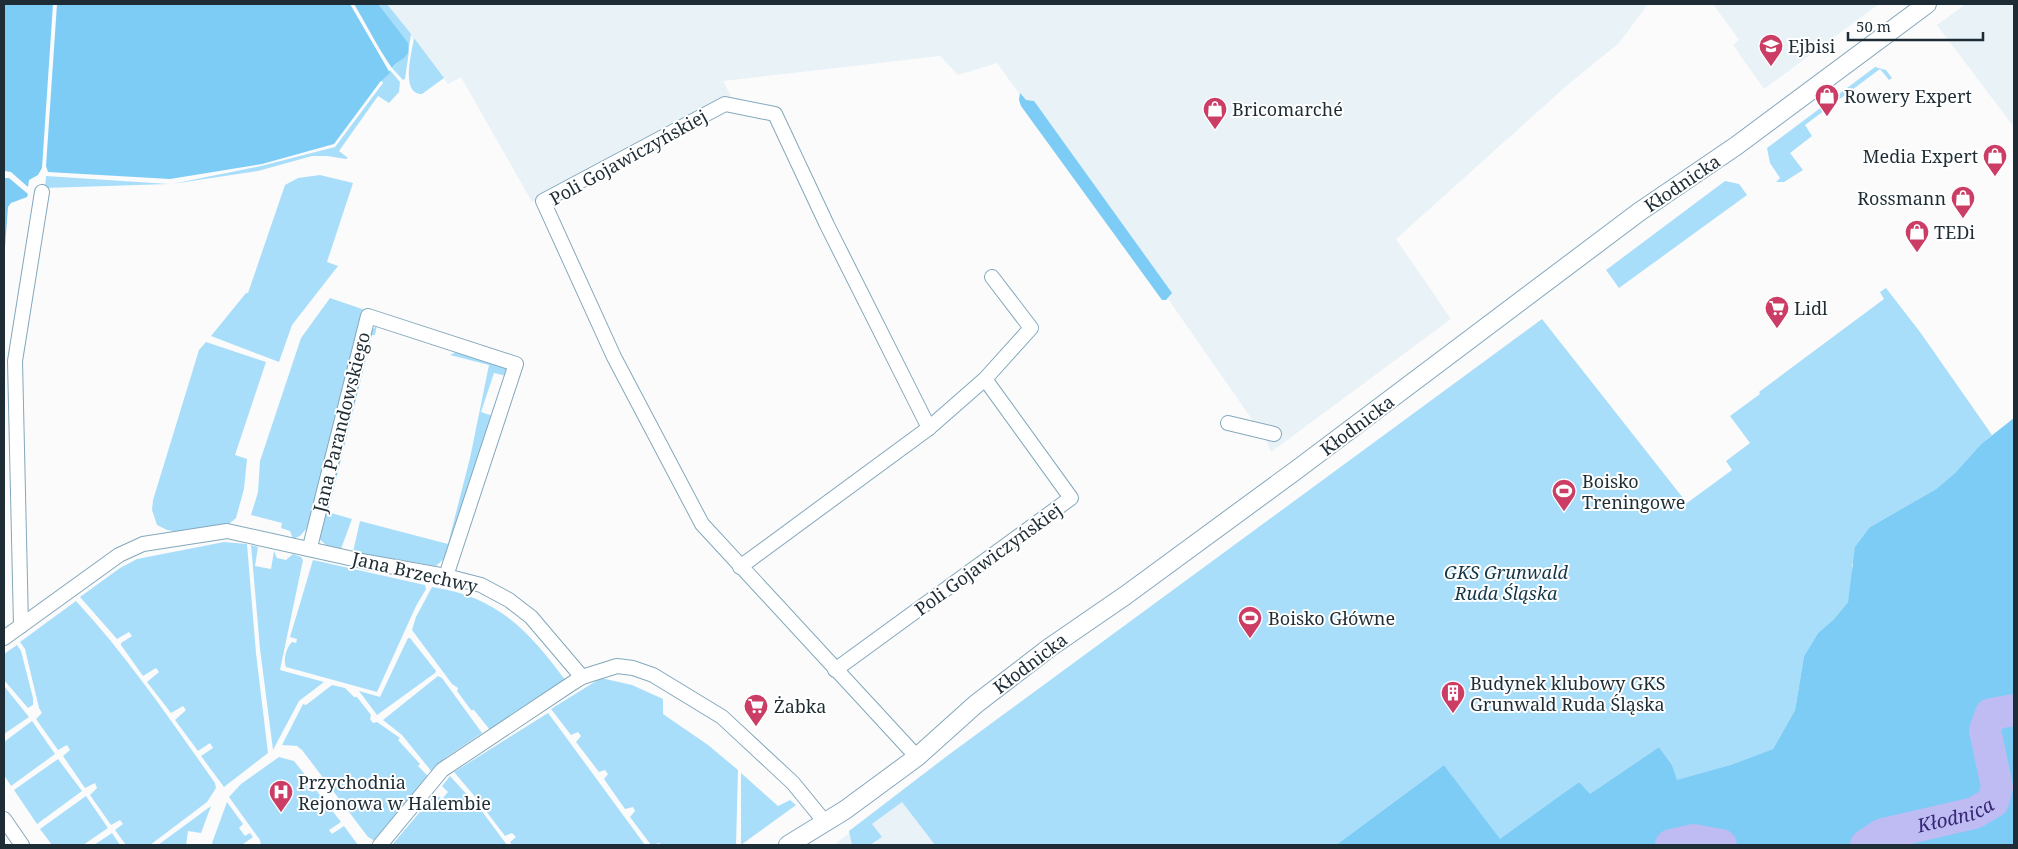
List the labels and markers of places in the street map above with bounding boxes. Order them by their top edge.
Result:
school or university icon: Ejbisi [1758,33,1784,67]
place label: Ejbisi [1788,34,1836,58]
shop icon: Rowery Expert [1814,83,1840,117]
place label: Rowery Expert [1844,84,1972,108]
shop icon: Bricomarché [1202,96,1228,130]
place label: Bricomarché [1232,97,1343,121]
shop icon: Media Expert [1982,143,2008,177]
place label: Media Expert [1863,144,1978,168]
shop icon: Rossmann [1950,185,1976,219]
place label: Rossmann [1857,186,1946,210]
shop icon: TEDi [1904,219,1930,253]
place label: TEDi [1934,220,1975,244]
supermarket icon: Lidl [1764,295,1790,329]
place label: Lidl [1794,296,1828,320]
place label: Boisko Treningowe [1582,469,1685,514]
sports icon: Boisko Treningowe [1551,478,1577,512]
sports icon: Boisko Główne [1237,605,1263,639]
place label: Boisko Główne [1268,606,1395,630]
place label: Budynek klubowy GKS Grunwald Ruda Śląska [1470,671,1665,716]
building icon: Budynek klubowy GKS Grunwald Ruda Śląska [1440,680,1466,714]
supermarket icon: Żabka [743,693,769,727]
place label: Żabka [774,694,827,718]
place label: Przychodnia Rejonowa w Halembie [298,770,491,815]
hospital icon: Przychodnia Rejonowa w Halembie [268,779,294,813]

